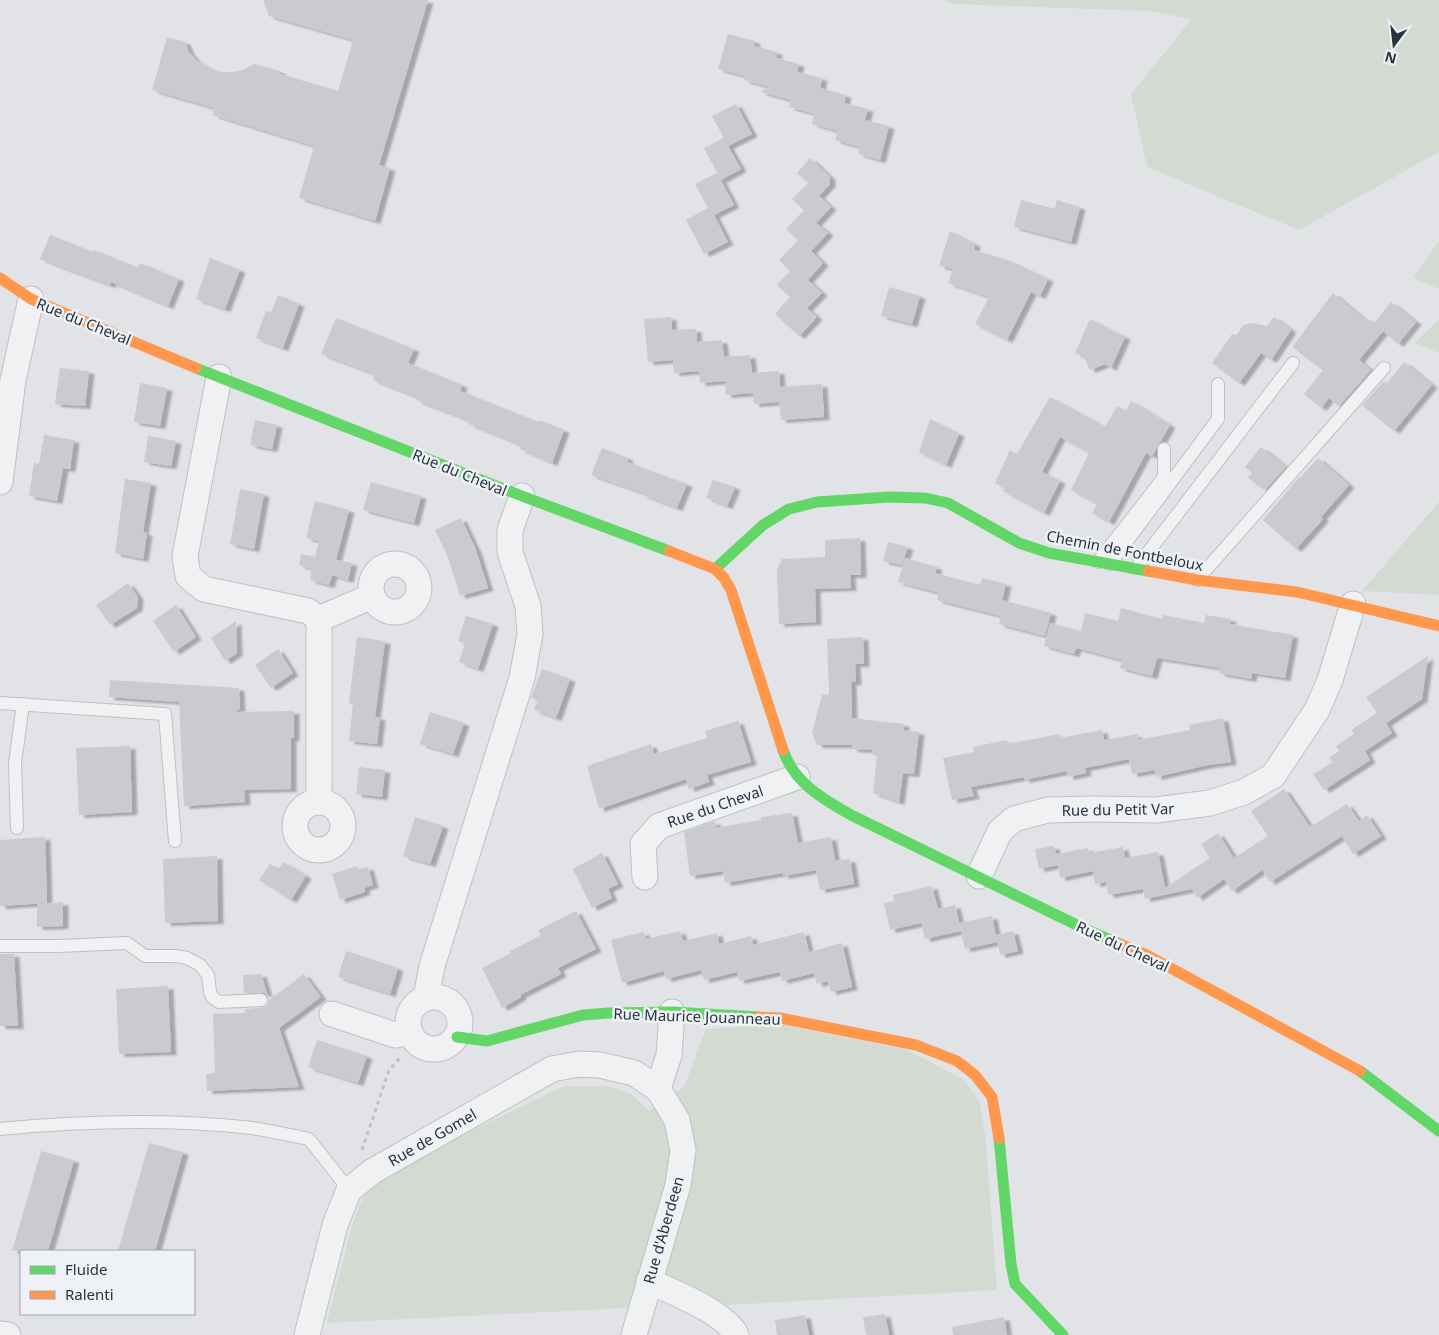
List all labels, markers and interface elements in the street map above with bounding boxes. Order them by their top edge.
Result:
north arrow [1369,20,1419,70]
text: N [1383,47,1398,69]
street label: Rue du Cheval [34,293,134,349]
street label: Rue du Cheval [410,444,510,500]
street label: Chemin de Fontbeloux [1045,525,1205,575]
street label: Rue du Cheval [664,780,766,832]
street label: Rue du Petit Var [1061,798,1175,820]
street label: Rue du Cheval [1073,916,1173,976]
street label: Rue Maurice Jouanneau [613,1003,781,1029]
street label: Rue de Gomel [384,1104,480,1170]
street label: Rue d'Aberdeen [638,1174,688,1286]
legend [20,1250,195,1315]
text: Fluide [65,1259,107,1279]
text: Ralenti [65,1284,114,1304]

